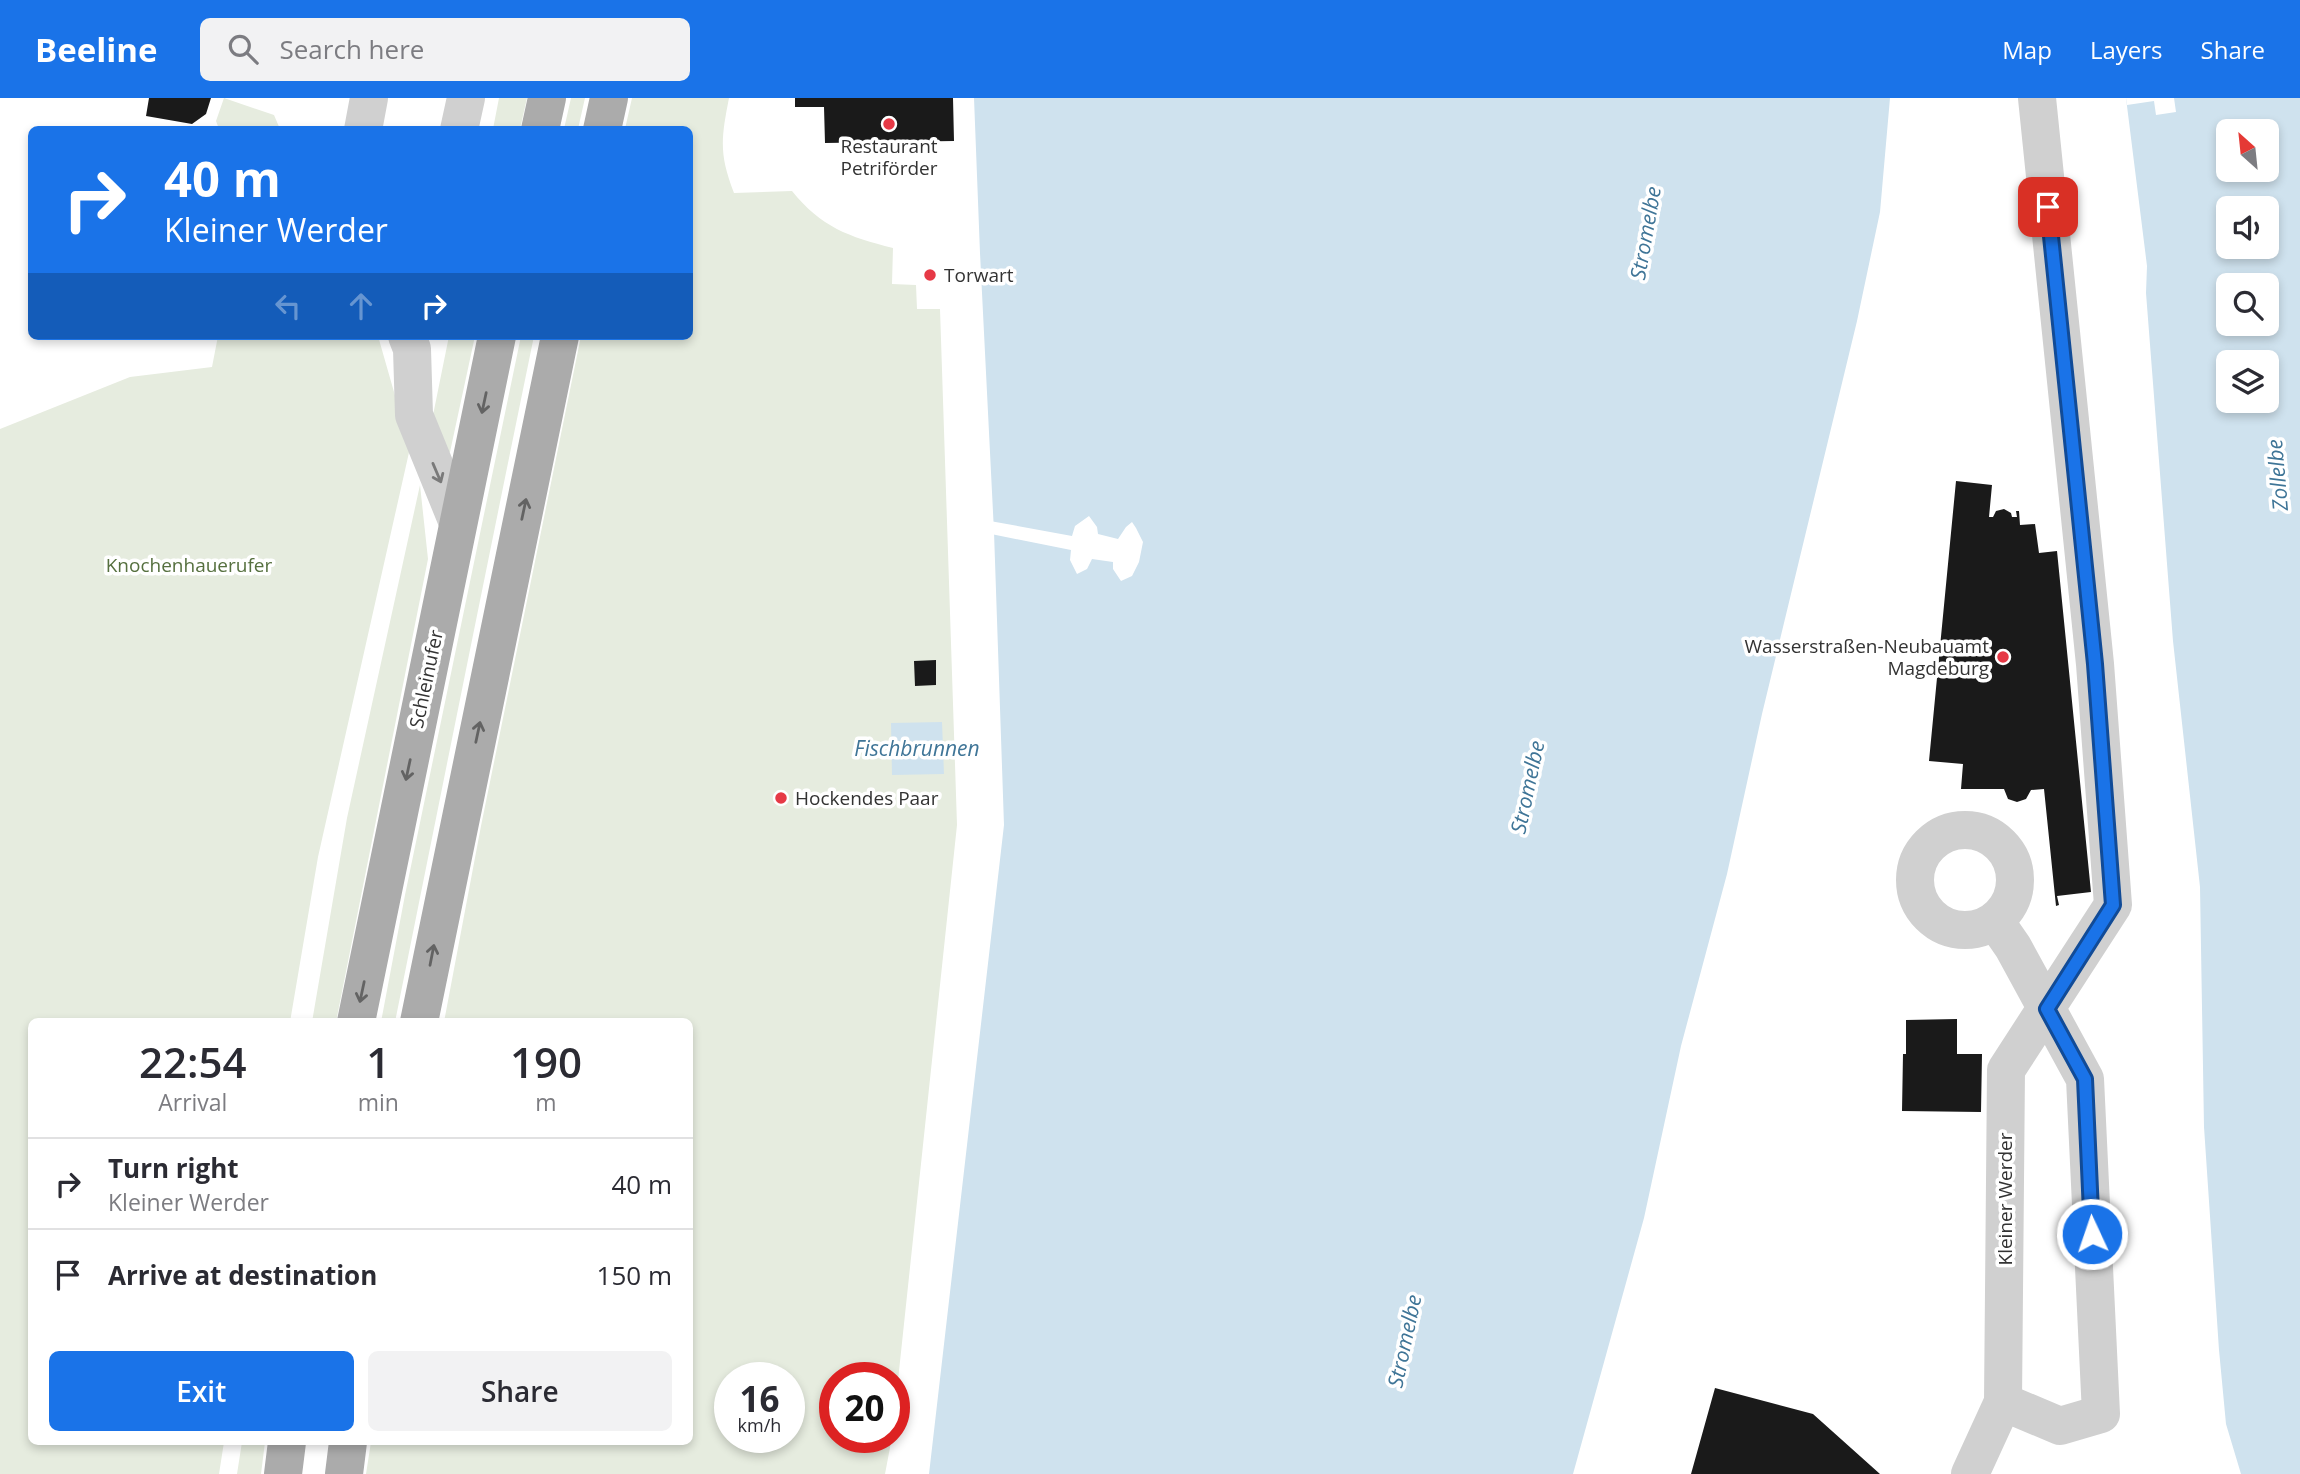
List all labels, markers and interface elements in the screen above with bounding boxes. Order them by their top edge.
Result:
search box [200,18,690,81]
text: Beeline [35,27,158,72]
icon: search [224,30,262,68]
text: Search here [280,31,424,67]
text: Map [2002,33,2052,66]
text: Layers [2090,33,2163,66]
text: Share [2201,33,2265,66]
marker: Restaurant Petriförder [881,116,897,132]
north arrow [2216,119,2278,182]
map controls [2216,119,2279,413]
place label: Restaurant Petriförder [840,133,938,181]
text: 40 m [164,145,281,211]
icon: right [49,154,140,245]
pin [2018,177,2078,237]
water label: Stromelbe [1623,184,1667,282]
icon: arrive [2029,188,2067,226]
button: sound [2216,196,2279,259]
text: Kleiner Werder [164,208,388,251]
place label: Torwart [944,262,1014,288]
marker: Torwart [922,267,938,283]
button: search [2216,273,2279,336]
icon: left [269,287,307,325]
icon: ahead [342,287,380,325]
icon: right [415,287,453,325]
button: layers [2216,350,2279,413]
one-way arrow [476,391,490,414]
water label: Zollelbe [2260,438,2294,513]
one-way arrow [431,461,444,483]
one-way arrow [517,498,531,521]
park label: Knochenhauerufer [106,552,273,578]
street label: Schleinufer [403,627,449,730]
place label: Wasserstraßen-Neubauamt Magdeburg [1745,633,1989,681]
marker: Wasserstraßen-Neubauamt Magdeburg [1995,649,2011,665]
one-way arrow [471,721,485,744]
water label: Fischbrunnen [854,734,980,762]
water label: Stromelbe [1504,738,1550,836]
one-way arrow [400,758,414,781]
place label: Hockendes Paar [795,785,939,811]
marker: Hockendes Paar [773,790,789,806]
one-way arrow [426,944,439,967]
one-way arrow [354,980,368,1003]
text: 22:54 [139,1033,247,1090]
text: 1 [366,1033,390,1090]
text: 190 [510,1033,582,1090]
text: Arrival [158,1086,227,1118]
text: min [358,1086,399,1118]
text: m [535,1086,557,1118]
street label: Kleiner Werder [1992,1132,2018,1265]
text: Turn right [108,1150,239,1186]
icon: right [49,1165,87,1203]
text: 40 m [611,1166,672,1202]
text: Kleiner Werder [108,1186,269,1218]
position arrow [2055,1197,2129,1271]
icon: arrive [49,1256,87,1294]
text: Arrive at destination [108,1257,377,1293]
text: 150 m [597,1257,672,1293]
water label: Stromelbe [1381,1292,1427,1390]
button: Exit [49,1351,354,1431]
button: Share [368,1351,672,1431]
speed limit sign: 20 [819,1362,910,1453]
text: 16 [739,1375,780,1422]
text: km/h [738,1413,781,1437]

